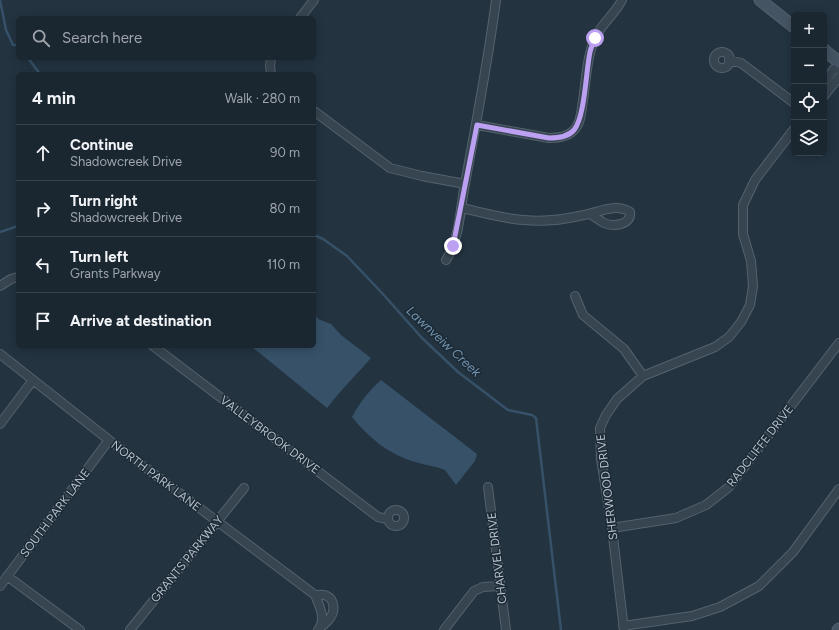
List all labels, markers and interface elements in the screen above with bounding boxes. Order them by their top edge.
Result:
map controls [791,12,827,156]
button: + [791,12,827,48]
search box [16,16,316,60]
icon: search [30,27,52,49]
text: Search here [62,29,142,47]
route start [586,29,604,47]
button: − [791,48,827,84]
button: locate [791,84,827,120]
text: 4 min [32,88,76,108]
text: Walk · 280 m [225,91,300,106]
button: layers [791,120,827,156]
text: Continue [70,136,133,154]
icon: ahead [32,142,54,164]
text: 90 m [270,145,300,160]
text: Shadowcreek Drive [70,154,182,169]
text: Turn right [70,192,138,210]
icon: right [32,198,54,220]
text: 80 m [269,201,300,216]
text: Shadowcreek Drive [70,210,182,225]
route end [444,237,462,255]
text: Turn left [70,248,128,266]
icon: left [32,254,54,276]
text: 110 m [267,257,300,272]
text: Grants Parkway [70,266,160,281]
water label: Lawnveiw Creek [403,303,484,380]
icon: arrive [32,310,54,332]
text: Arrive at destination [70,312,211,330]
street label: VALLEYBROOK DRIVE [217,393,323,477]
street label: RADCLIFFE DRIVE [724,402,796,490]
street label: SHERWOOD DRIVE [594,433,620,541]
street label: NORTH PARK LANE [109,438,203,514]
street label: SOUTH PARK LANE [17,466,93,560]
street label: CHARVEL DRIVE [484,511,510,605]
street label: GRANTS PARKWAY [148,512,227,605]

